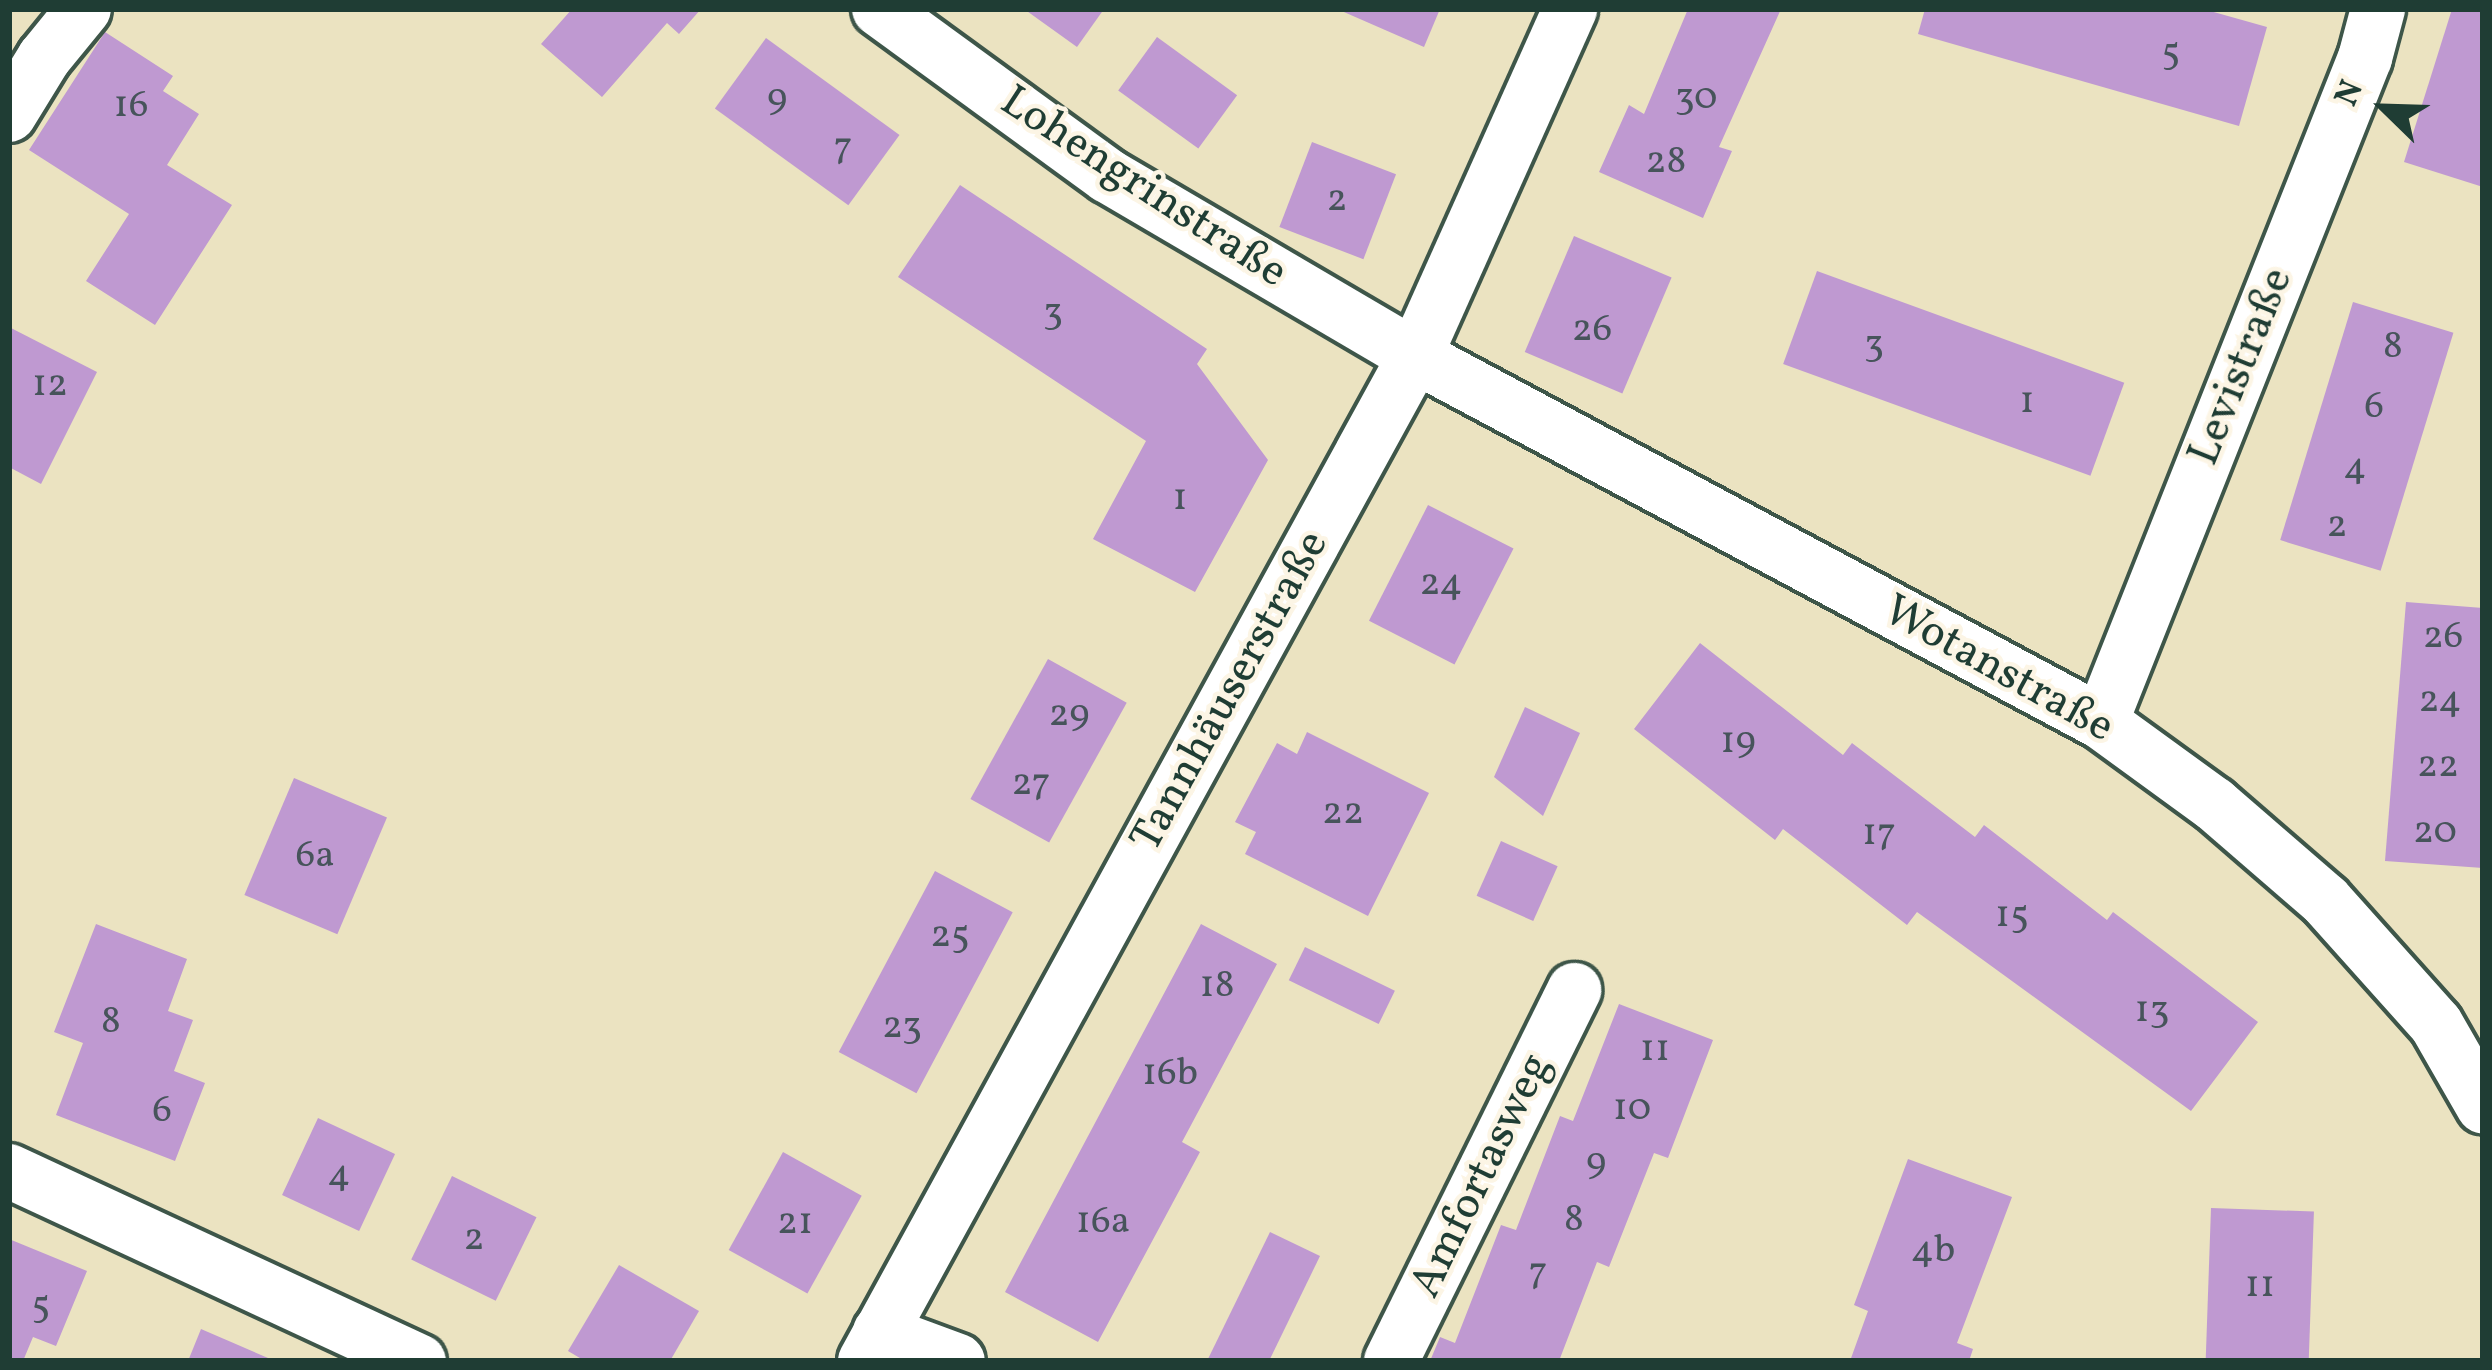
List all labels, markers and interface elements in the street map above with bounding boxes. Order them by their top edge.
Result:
house number: 5 [2162,30,2180,76]
north arrow [2324,48,2444,168]
text: N [2325,74,2377,114]
street label: Lohengrinstraße [990,75,1296,301]
house number: 30 [1675,75,1717,121]
house number: 9 [767,76,787,122]
house number: 16 [114,83,148,129]
house number: 7 [834,125,852,171]
house number: 28 [1646,139,1686,185]
house number: 2 [1327,177,1347,223]
street label: Levistraße [2178,260,2306,474]
house number: 3 [1043,290,1063,336]
house number: 26 [1572,307,1612,353]
house number: 3 [1864,322,1884,368]
house number: 8 [2383,324,2403,370]
house number: 12 [32,362,68,408]
house number: 1 [2019,379,2035,425]
house number: 6 [2364,384,2384,430]
house number: 4 [2343,445,2367,491]
house number: 1 [1172,476,1188,522]
house number: 2 [2327,503,2347,549]
street label: Tannhäuserstraße [1121,522,1341,862]
house number: 24 [1419,561,1463,607]
street label: Wotanstraße [1873,585,2123,755]
house number: 26 [2423,614,2463,660]
house number: 24 [2418,678,2462,724]
house number: 29 [1049,692,1089,738]
house number: 19 [1720,719,1756,765]
house number: 22 [2417,743,2459,789]
house number: 27 [1012,761,1050,807]
house number: 22 [1322,790,1364,836]
house number: 20 [2413,809,2457,855]
house number: 17 [1862,811,1896,857]
house number: 6a [295,833,335,879]
house number: 15 [1995,893,2029,939]
house number: 25 [930,913,970,959]
house number: 18 [1200,963,1234,1009]
house number: 13 [2134,988,2170,1034]
house number: 8 [101,999,121,1045]
house number: 23 [882,1004,922,1050]
house number: 11 [1640,1027,1670,1073]
street label: Amfortasweg [1400,1045,1564,1307]
house number: 16b [1142,1051,1198,1097]
house number: 10 [1613,1086,1651,1132]
house number: 6 [152,1088,172,1134]
house number: 9 [1586,1140,1606,1186]
house number: 4 [327,1152,351,1198]
house number: 8 [1564,1197,1584,1243]
house number: 16a [1076,1199,1130,1245]
house number: 21 [777,1200,813,1246]
house number: 2 [464,1216,484,1262]
house number: 4b [1911,1228,1955,1274]
house number: 7 [1529,1250,1547,1296]
house number: 11 [2245,1263,2275,1309]
house number: 5 [32,1283,50,1329]

